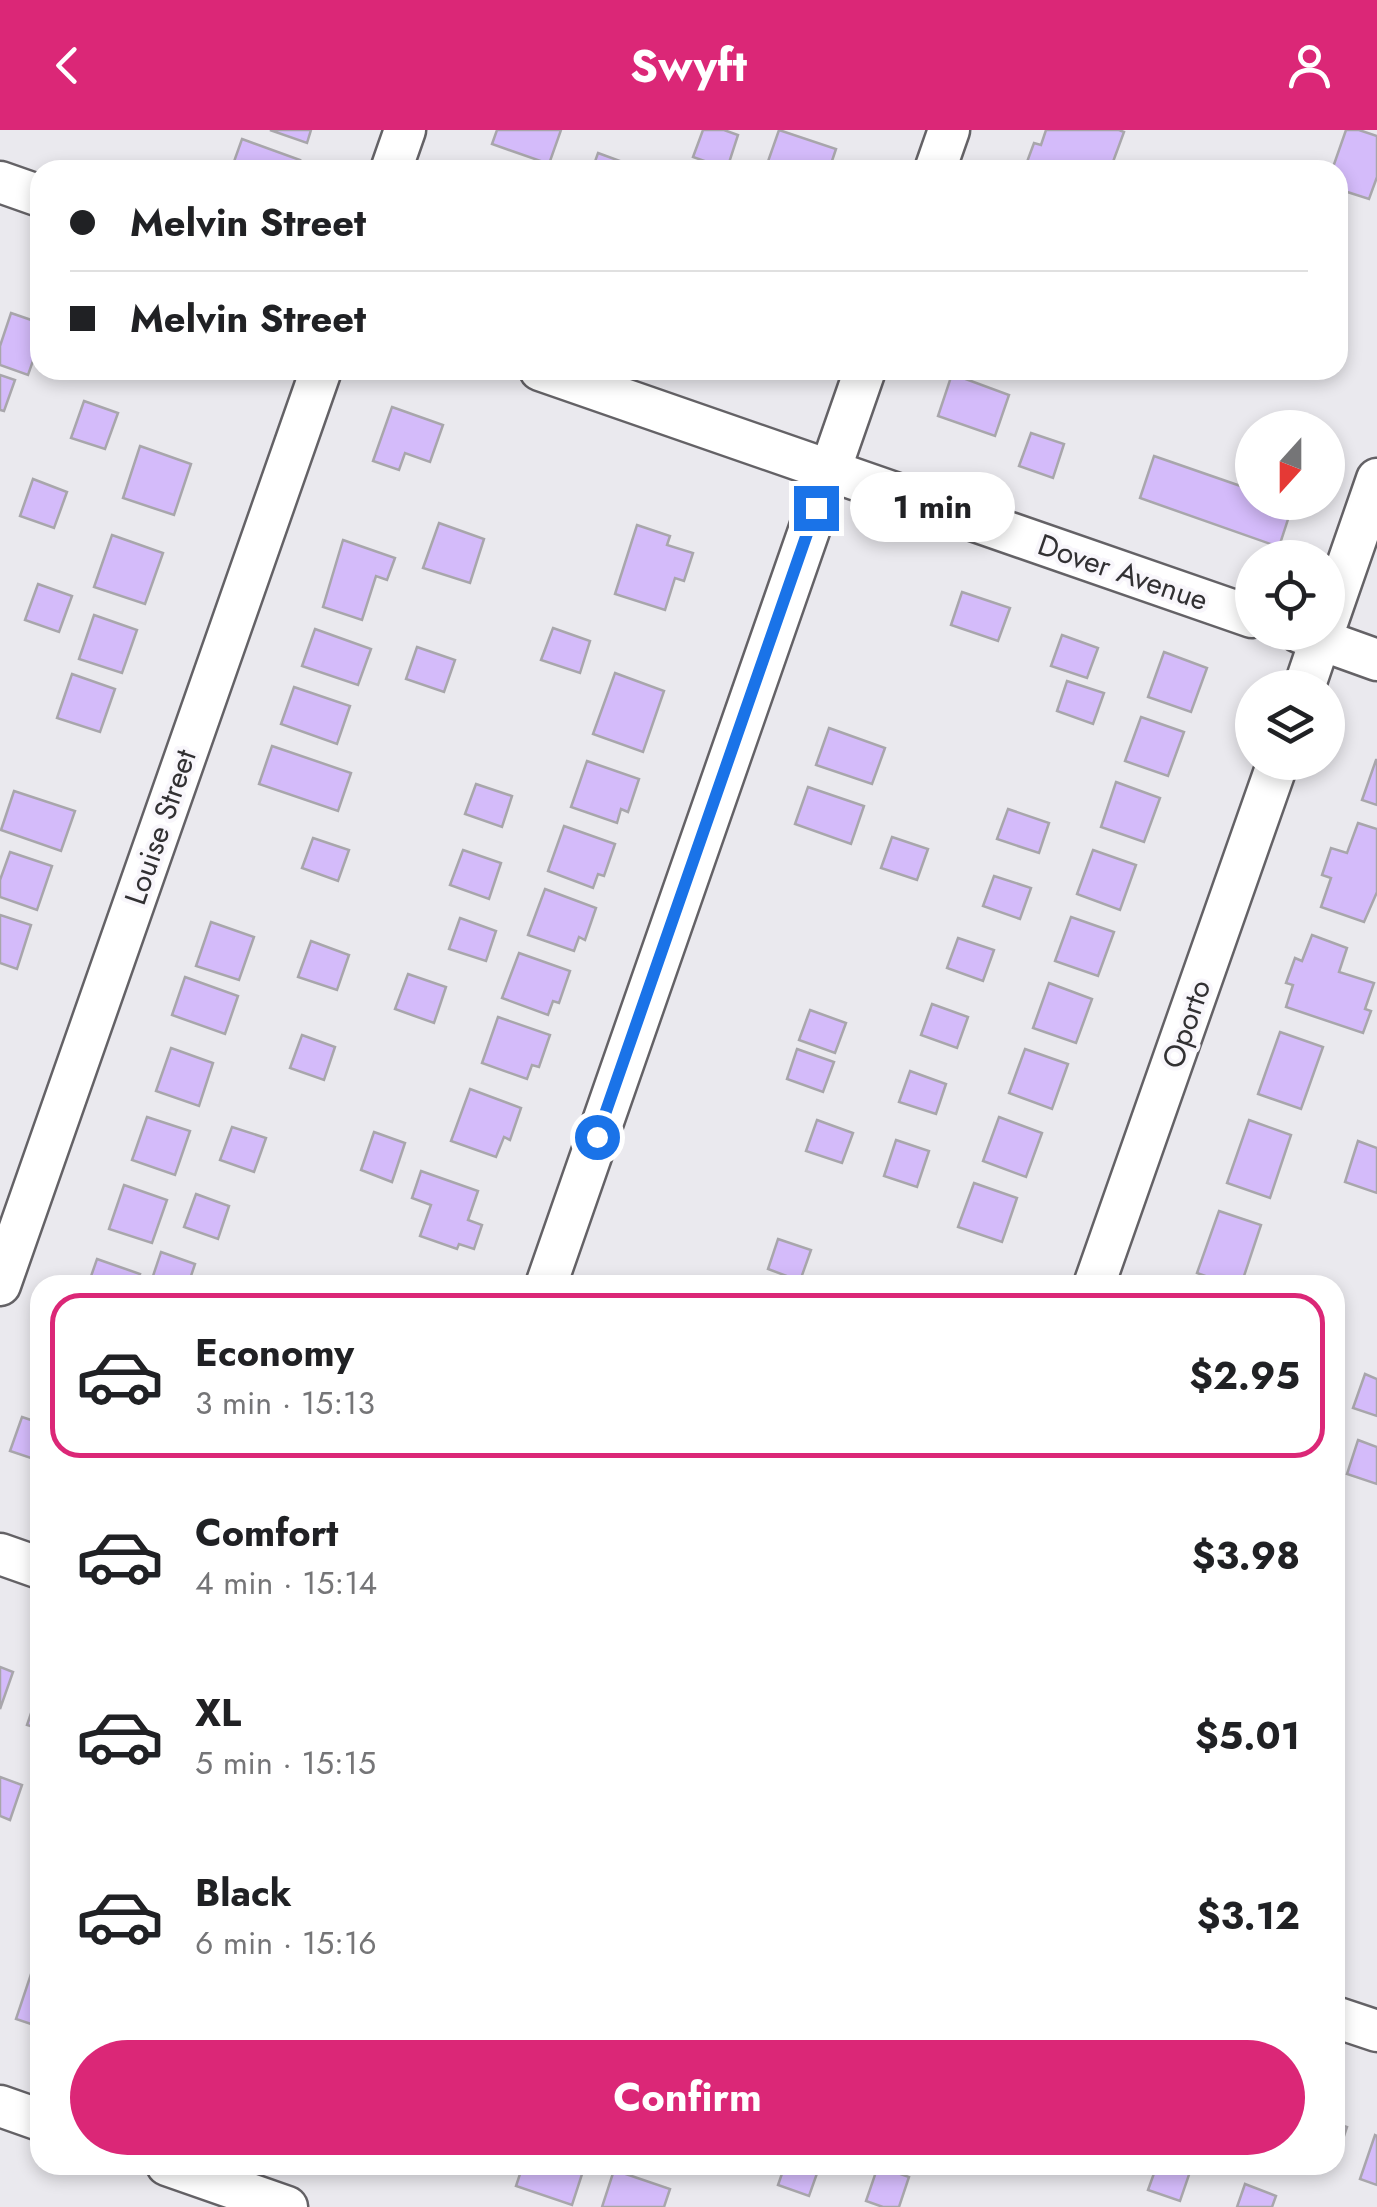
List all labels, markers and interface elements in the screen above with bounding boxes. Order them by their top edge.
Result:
text: Swyft [630,33,747,98]
icon: back [40,38,95,93]
icon: person [1282,38,1337,93]
text: Melvin Street [130,195,366,250]
text: Melvin Street [130,291,366,346]
north arrow [1235,410,1345,520]
map controls [1235,410,1345,780]
callout: 1 min [851,473,1016,543]
text: 1 min [893,484,972,530]
route end [794,486,839,531]
street label: Dover Avenue [1032,523,1214,621]
button: locate [1235,540,1345,650]
button: layers [1235,670,1345,780]
street label: Louise Street [113,743,207,910]
street label: Oporto [1151,974,1221,1074]
route start [575,1115,620,1160]
text: Economy [195,1325,354,1380]
icon: car [75,1331,165,1421]
text: $2.95 [1189,1348,1300,1403]
text: 3 min · 15:13 [195,1380,375,1426]
text: Comfort [195,1505,338,1560]
icon: car [75,1511,165,1601]
text: $3.98 [1192,1528,1300,1583]
text: 4 min · 15:14 [195,1560,377,1606]
text: XL [195,1685,241,1740]
icon: car [75,1691,165,1781]
text: $5.01 [1195,1708,1300,1763]
text: 5 min · 15:15 [195,1740,376,1786]
text: Black [195,1865,292,1920]
icon: car [75,1871,165,1961]
text: $3.12 [1197,1888,1300,1943]
text: 6 min · 15:16 [195,1920,377,1966]
button: Confirm [70,2040,1305,2155]

